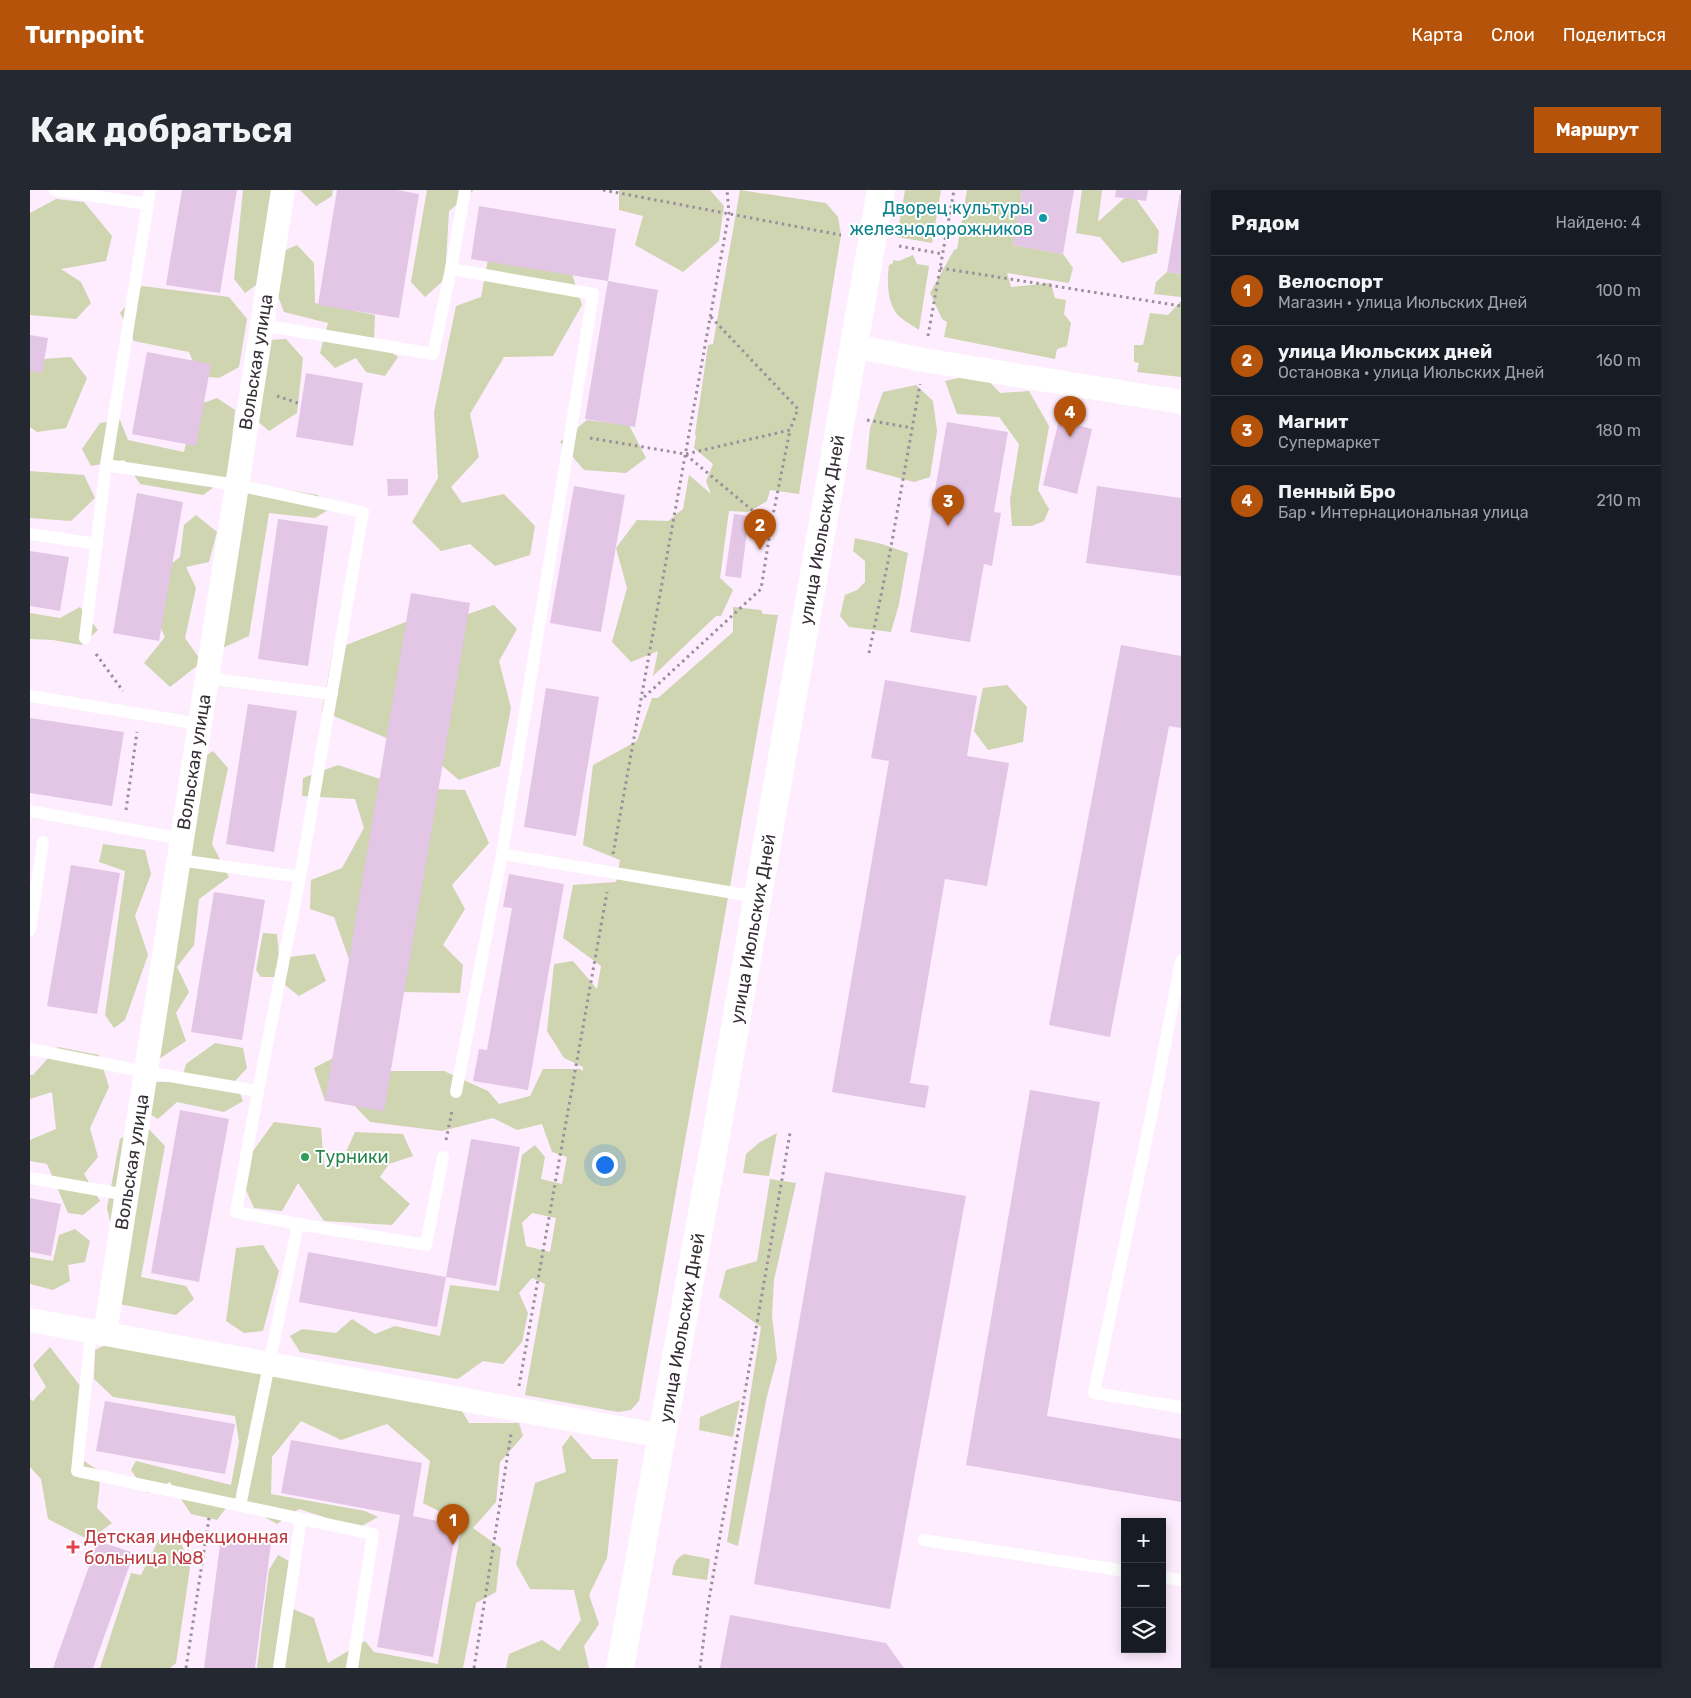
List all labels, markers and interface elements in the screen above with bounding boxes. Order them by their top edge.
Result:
text: Turnpoint [25,21,144,49]
text: Карта [1412,24,1463,46]
text: Слои [1491,24,1535,46]
text: Поделиться [1563,24,1666,46]
button: Маршрут [1534,107,1661,153]
text: Как добраться [30,109,293,151]
place label: Дворец культуры железнодорожников [849,197,1033,240]
text: Рядом [1231,210,1300,235]
marker: Дворец культуры железнодорожников [1037,212,1049,224]
text: Найдено: 4 [1556,213,1641,232]
text: Велоспорт [1278,270,1383,293]
text: 1 [1243,281,1251,300]
text: 100 m [1596,281,1641,300]
street label: Вольская улица [234,293,278,431]
text: Магазин · улица Июльских Дней [1278,293,1527,312]
text: улица Июльских дней [1278,340,1492,363]
text: 2 [1242,351,1252,370]
text: 160 m [1596,351,1641,370]
text: Остановка · улица Июльских Дней [1278,363,1544,382]
pin: 4 [1054,396,1086,437]
text: Магнит [1278,410,1348,433]
text: 3 [1242,421,1252,440]
text: 180 m [1596,421,1641,440]
street label: улица Июльских Дней [794,433,850,627]
text: Супермаркет [1278,433,1380,452]
text: Пенный Бро [1278,480,1396,503]
pin: 3 [932,485,964,526]
text: 4 [1242,491,1252,510]
text: 210 m [1596,491,1641,510]
text: Бар · Интернациональная улица [1278,503,1529,522]
pin: 2 [744,509,776,550]
street label: Вольская улица [172,693,216,831]
street label: улица Июльских Дней [725,832,781,1026]
street label: Вольская улица [110,1093,154,1231]
place label: Турники [315,1146,389,1168]
marker: Турники [299,1151,311,1163]
your location [592,1152,618,1178]
street label: улица Июльских Дней [654,1231,710,1425]
pin: 1 [437,1504,469,1545]
map controls [1121,1518,1166,1653]
button: + [1121,1518,1166,1563]
place label: Детская инфекционная больница №8 [84,1526,288,1569]
marker: Детская инфекционная больница №8 [66,1540,80,1554]
button: − [1121,1563,1166,1608]
button: layers [1121,1608,1166,1653]

